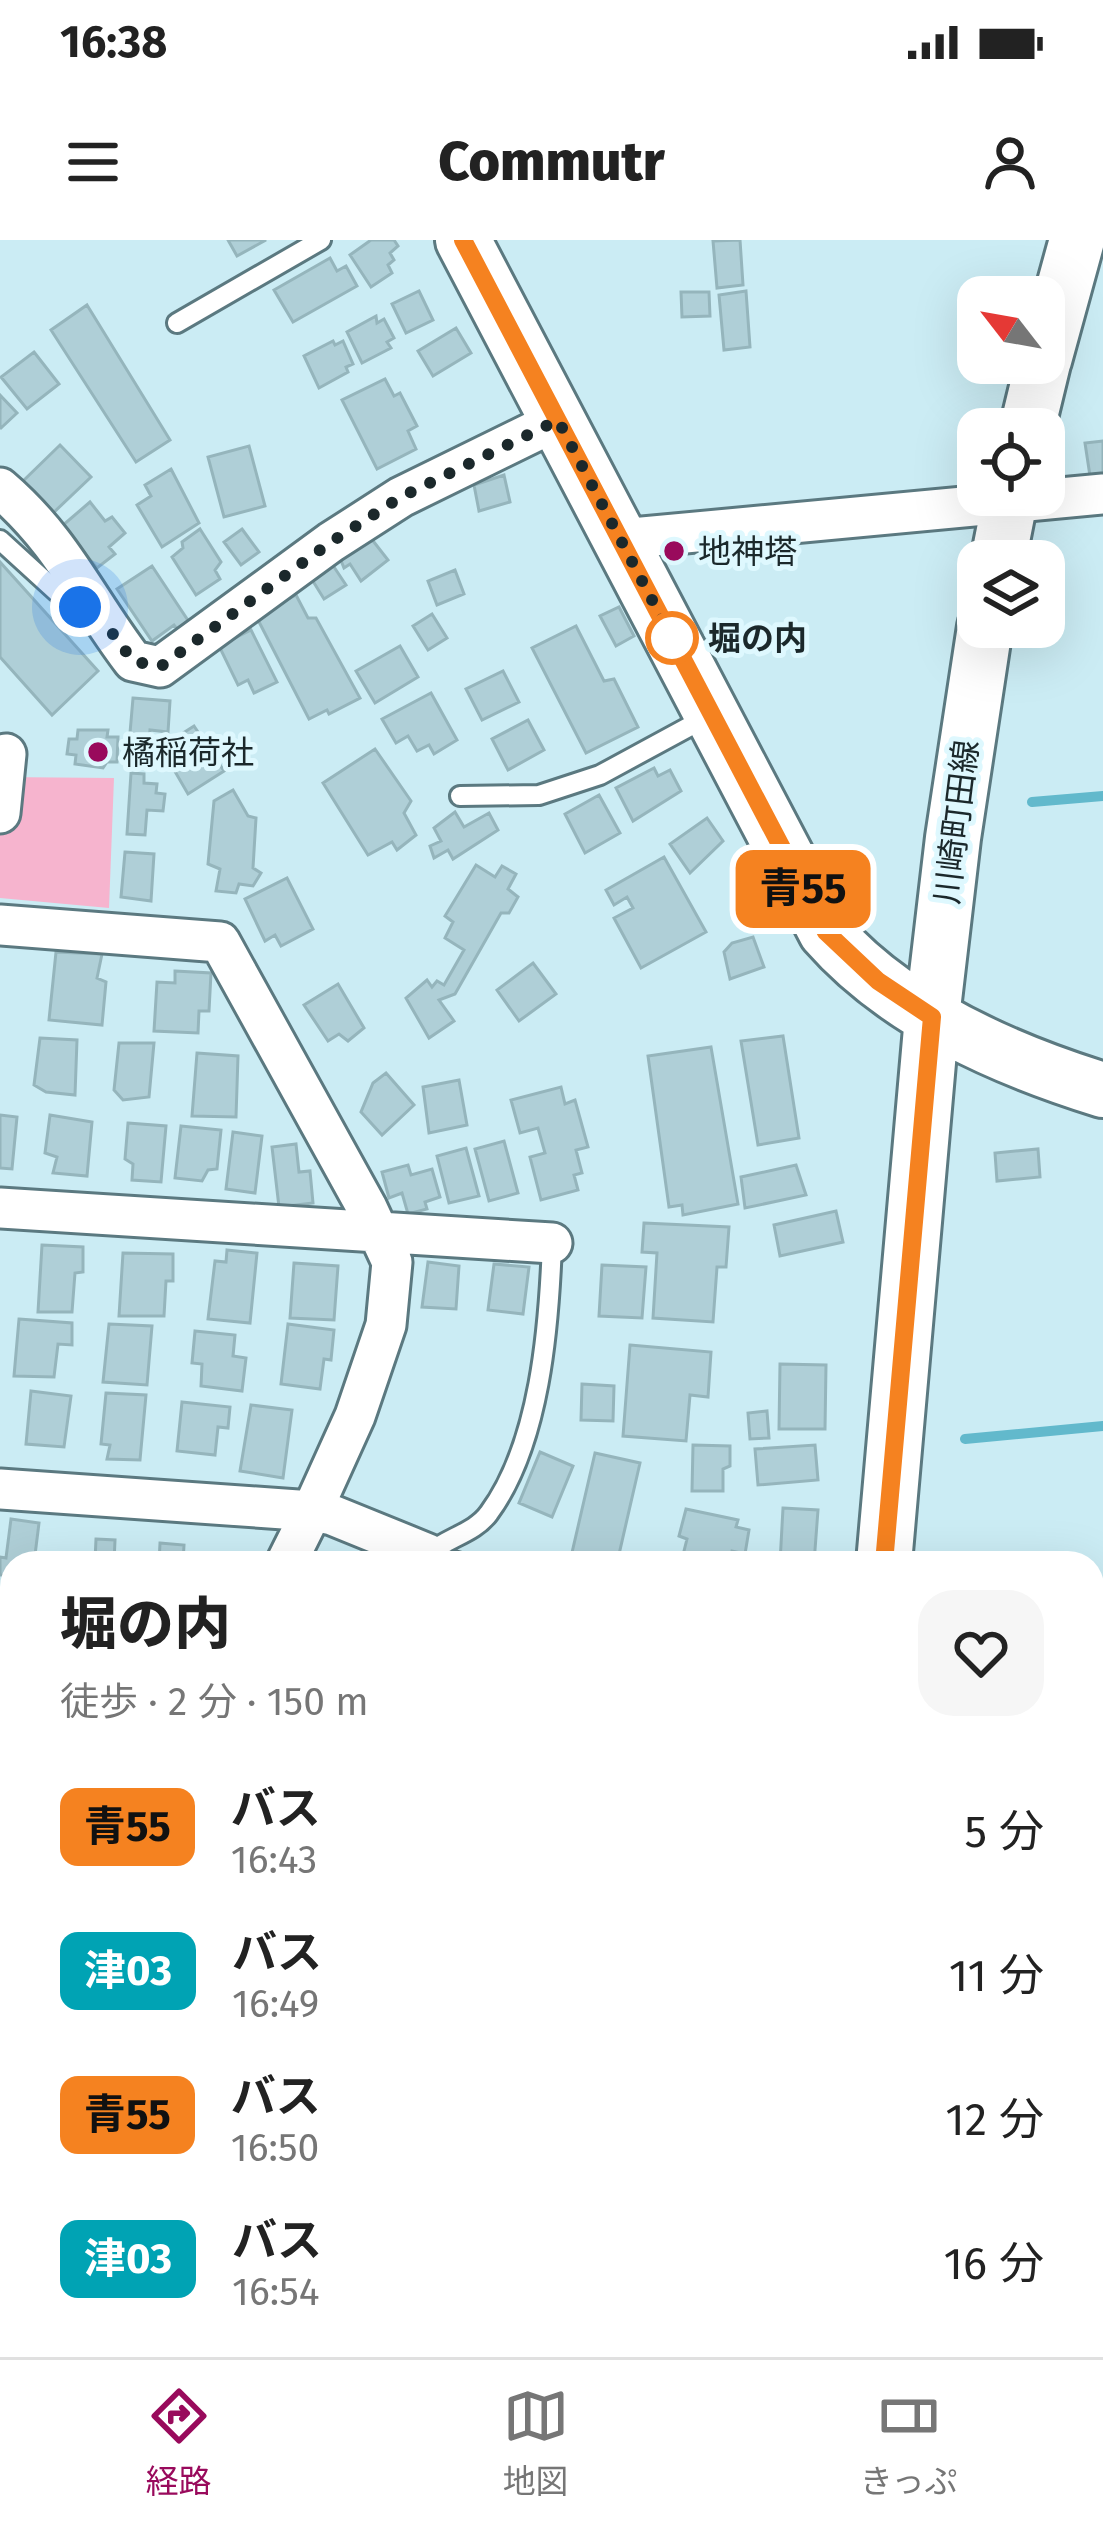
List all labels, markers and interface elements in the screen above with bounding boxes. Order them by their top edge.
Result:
text: 16:38 [60,15,167,69]
icon: menu [60,129,126,195]
icon: person [977,129,1043,195]
text: Commutr [438,130,665,194]
north arrow [957,276,1065,384]
map controls [957,276,1065,648]
button: locate [957,408,1065,516]
place label: 地神塔 [698,532,797,572]
marker: 地神塔 [661,538,687,564]
button: layers [957,540,1065,648]
your location [50,577,110,637]
marker: 堀の内 [647,613,697,663]
place label: 堀の内 [708,619,807,659]
place label: 橘稲荷社 [122,733,254,773]
street label: 川崎町田線 [927,738,987,906]
marker: 橘稲荷社 [85,739,111,765]
line badge: 青55 [734,850,872,928]
text: 青55 [760,864,846,914]
button: heart [918,1590,1044,1716]
text: 堀の内 [60,1591,231,1659]
text: 徒歩 · 2 分 · 150 m [60,1679,369,1725]
text: バス [231,1782,321,1836]
text: 青55 [84,1802,171,1852]
text: 5 分 [965,1805,1044,1859]
text: 16:43 [231,1837,317,1883]
text: バス [232,1926,322,1980]
text: 津03 [84,1946,172,1996]
text: 11 分 [949,1949,1044,2003]
text: 16:49 [232,1981,319,2027]
text: バス [231,2070,321,2124]
text: 青55 [84,2090,171,2140]
text: 12 分 [945,2093,1044,2147]
text: 16:50 [231,2125,319,2171]
text: バス [232,2214,322,2268]
text: 津03 [84,2234,172,2284]
text: 16 分 [944,2237,1044,2291]
text: 16:54 [232,2269,319,2315]
tab: 経路 [146,2383,212,2503]
tab: 地図 [503,2383,569,2503]
tab: きっぷ [860,2383,957,2503]

